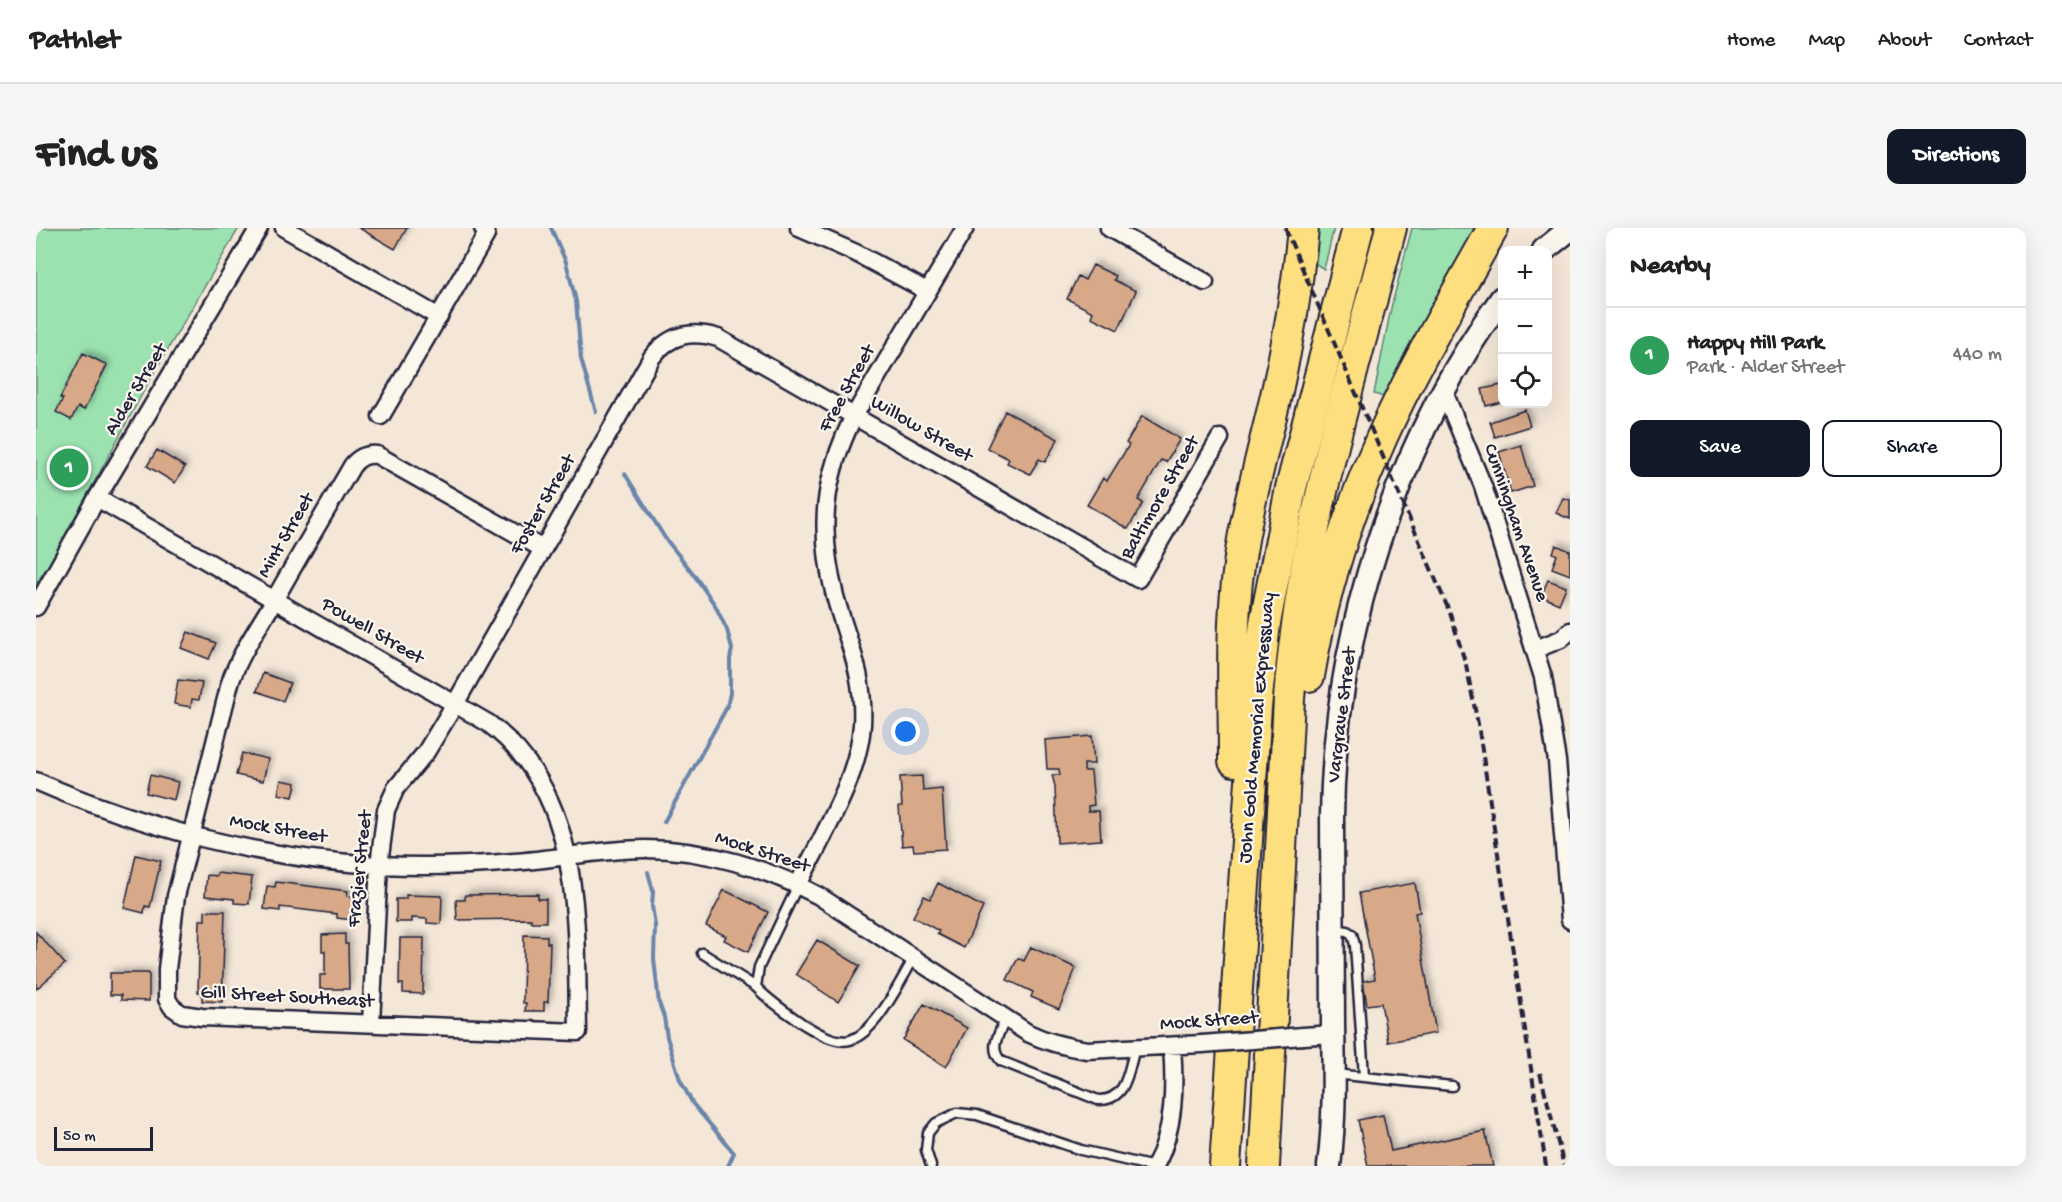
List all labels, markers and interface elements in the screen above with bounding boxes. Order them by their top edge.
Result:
text: Pathlet [30,25,120,58]
text: Home [1727,29,1775,54]
text: Map [1808,29,1845,54]
text: About [1878,29,1931,54]
text: Contact [1964,29,2032,54]
button: Directions [1887,129,2026,184]
text: Find us [36,132,156,181]
map controls [1498,246,1552,408]
button: + [1498,246,1552,300]
text: Nearby [1630,252,1711,283]
button: − [1498,300,1552,354]
text: Happy Hill Park [1687,331,1824,357]
street label: Alder Street [101,338,174,440]
street label: Free Street [814,340,882,437]
text: 1 [1645,344,1654,367]
text: 440 m [1953,344,2002,367]
button: locate [1498,354,1552,408]
text: Park · Alder Street [1687,357,1844,380]
street label: Willow Street [866,392,978,469]
button: Save [1630,420,1810,477]
button: Share [1822,420,2002,477]
street label: Baltimore Street [1116,431,1206,564]
street label: Cunningham Avenue [1477,441,1553,606]
pin: 1 [50,446,88,490]
street label: Foster Street [506,449,583,560]
street label: Mint Street [254,488,321,582]
street label: John Gold Memorial Expressway [1235,592,1281,864]
street label: Powell Street [316,593,429,671]
street label: Vargrave Street [1323,644,1363,785]
your location [891,717,920,746]
street label: Frazier Street [343,808,379,929]
street label: Mock Street [228,810,330,850]
street label: Mock Street [712,827,814,880]
street label: Gill Street Southeast [200,982,376,1014]
street label: Mock Street [1159,1007,1261,1037]
scale bar [54,1124,153,1152]
text: 50 m [63,1128,96,1147]

